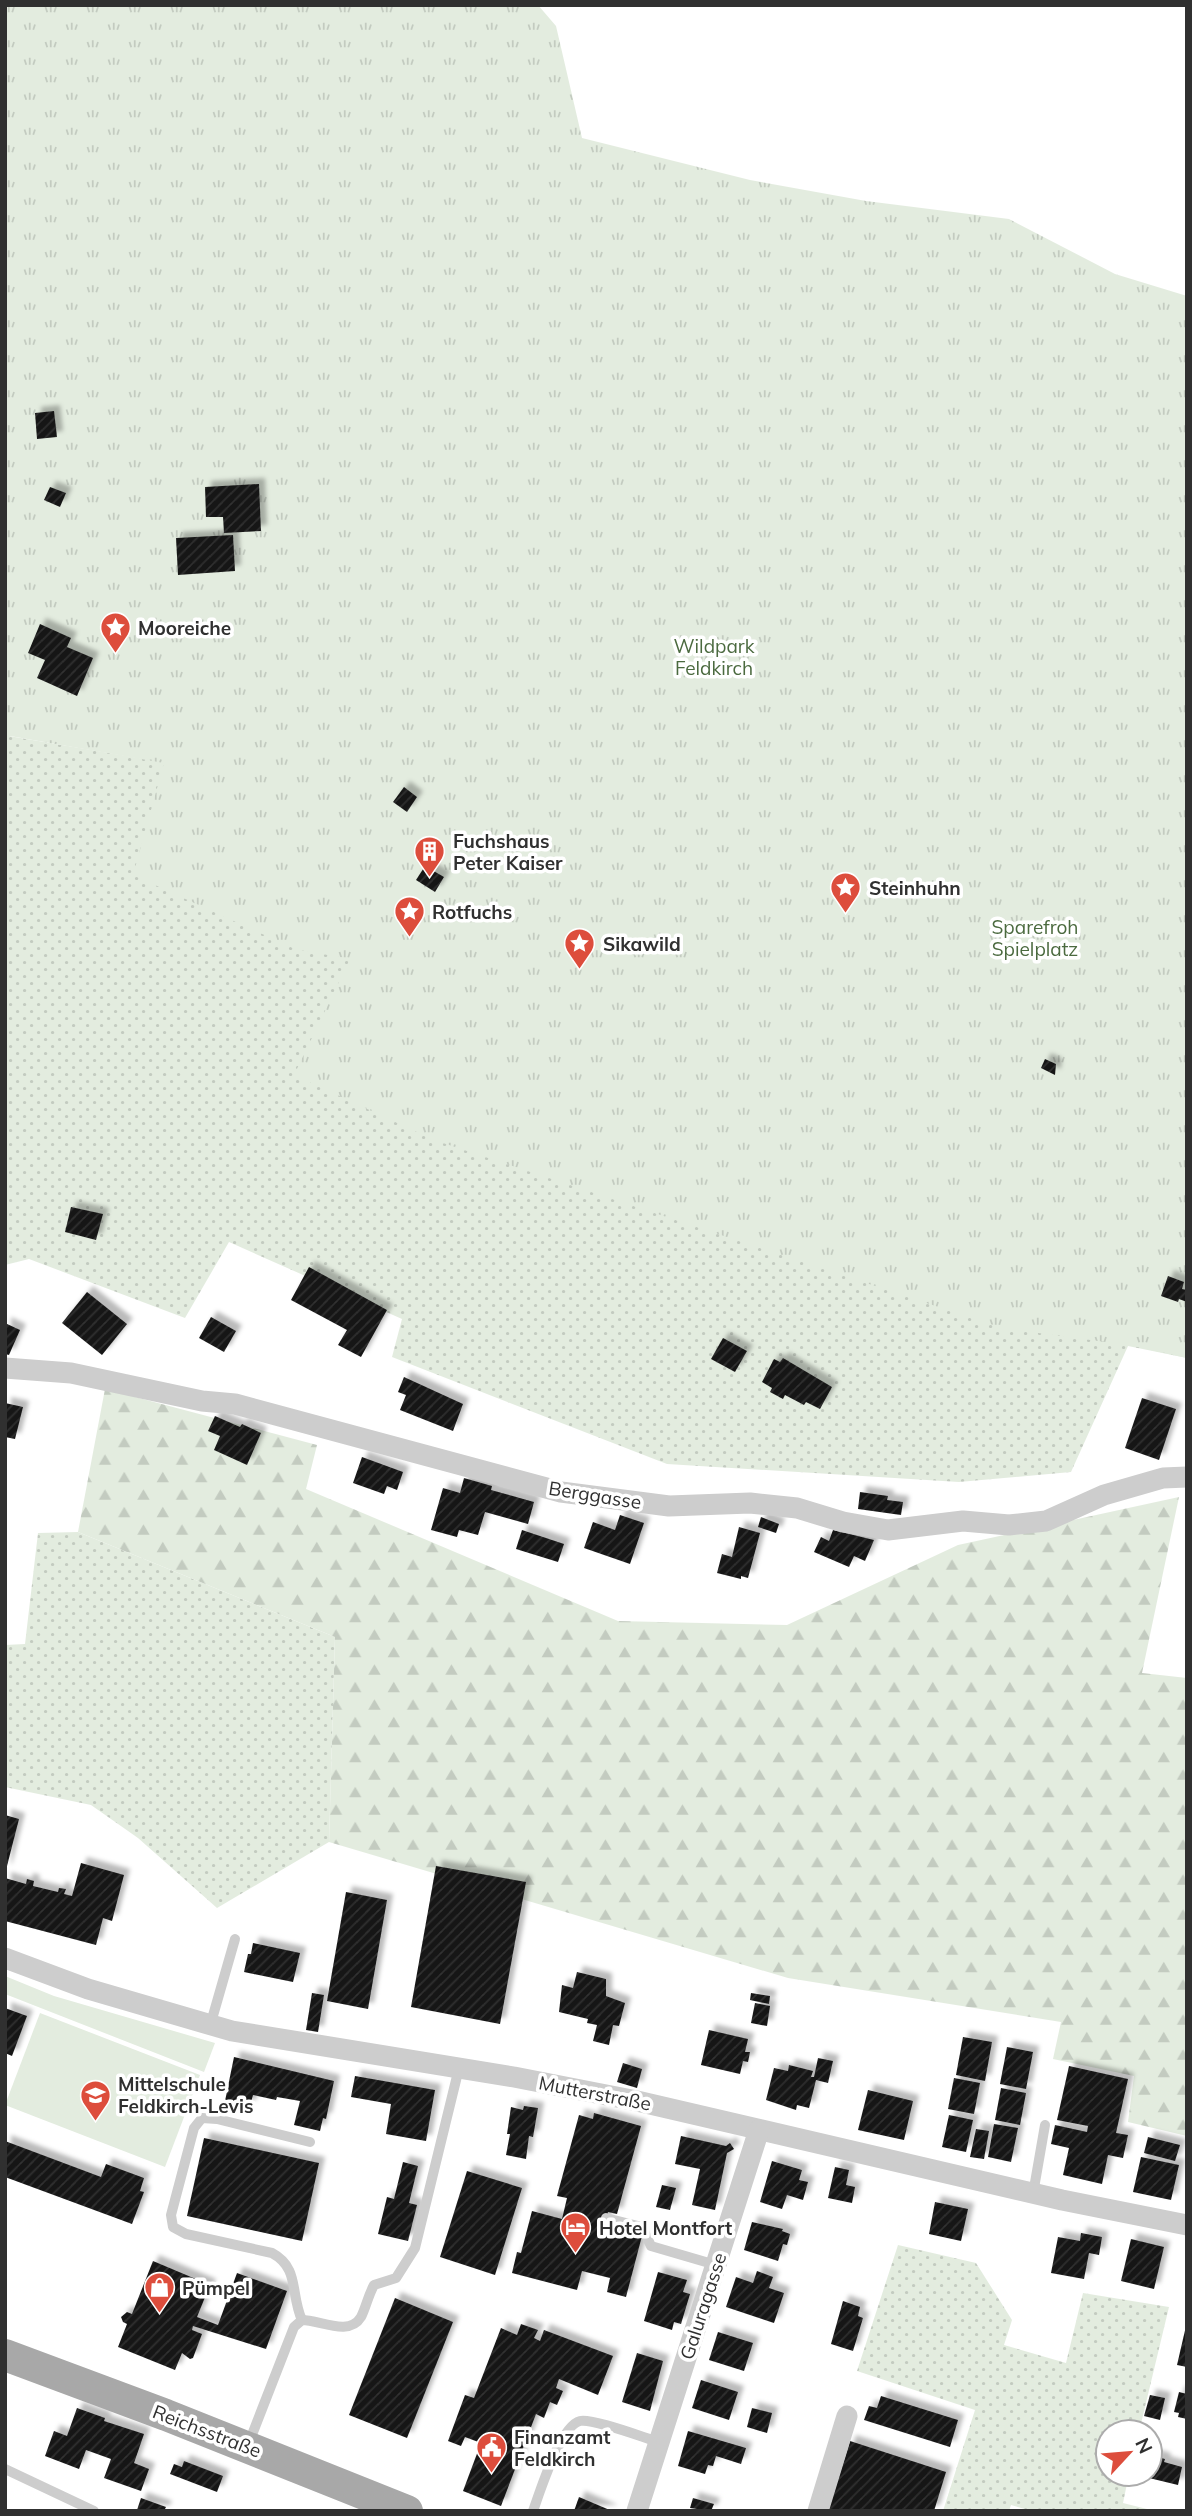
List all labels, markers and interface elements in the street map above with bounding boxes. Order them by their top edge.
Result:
place icon: Mooreiche [98,611,132,655]
place label: Mooreiche [138,616,231,640]
park label: Wildpark Feldkirch [673,634,755,680]
place label: Fuchshaus Peter Kaiser [453,829,563,875]
building icon: Fuchshaus Peter Kaiser [413,835,447,879]
place icon: Steinhuhn [829,871,863,915]
place label: Steinhuhn [869,876,961,900]
place icon: Rotfuchs [392,895,426,939]
place label: Rotfuchs [432,900,512,924]
park label: Sparefroh Spielplatz [992,915,1078,961]
place icon: Sikawild [563,927,597,971]
place label: Sikawild [603,932,681,956]
street label: Berggasse [547,1476,643,1514]
street label: Mutterstraße [537,2070,653,2116]
place label: Mittelschule Feldkirch-Levis [118,2072,253,2118]
school or university icon: Mittelschule Feldkirch-Levis [78,2078,112,2122]
hotel icon: Hotel Montfort [559,2211,593,2255]
place label: Hotel Montfort [599,2216,732,2240]
street label: Galuragasse [674,2249,732,2363]
shop icon: Pümpel [142,2271,176,2315]
place label: Pümpel [182,2276,250,2300]
street label: Reichsstraße [149,2399,265,2463]
north arrow [1094,2418,1164,2488]
place label: Finanzamt Feldkirch [514,2425,610,2471]
public building icon: Finanzamt Feldkirch [474,2431,508,2475]
text: N [1130,2434,1158,2457]

